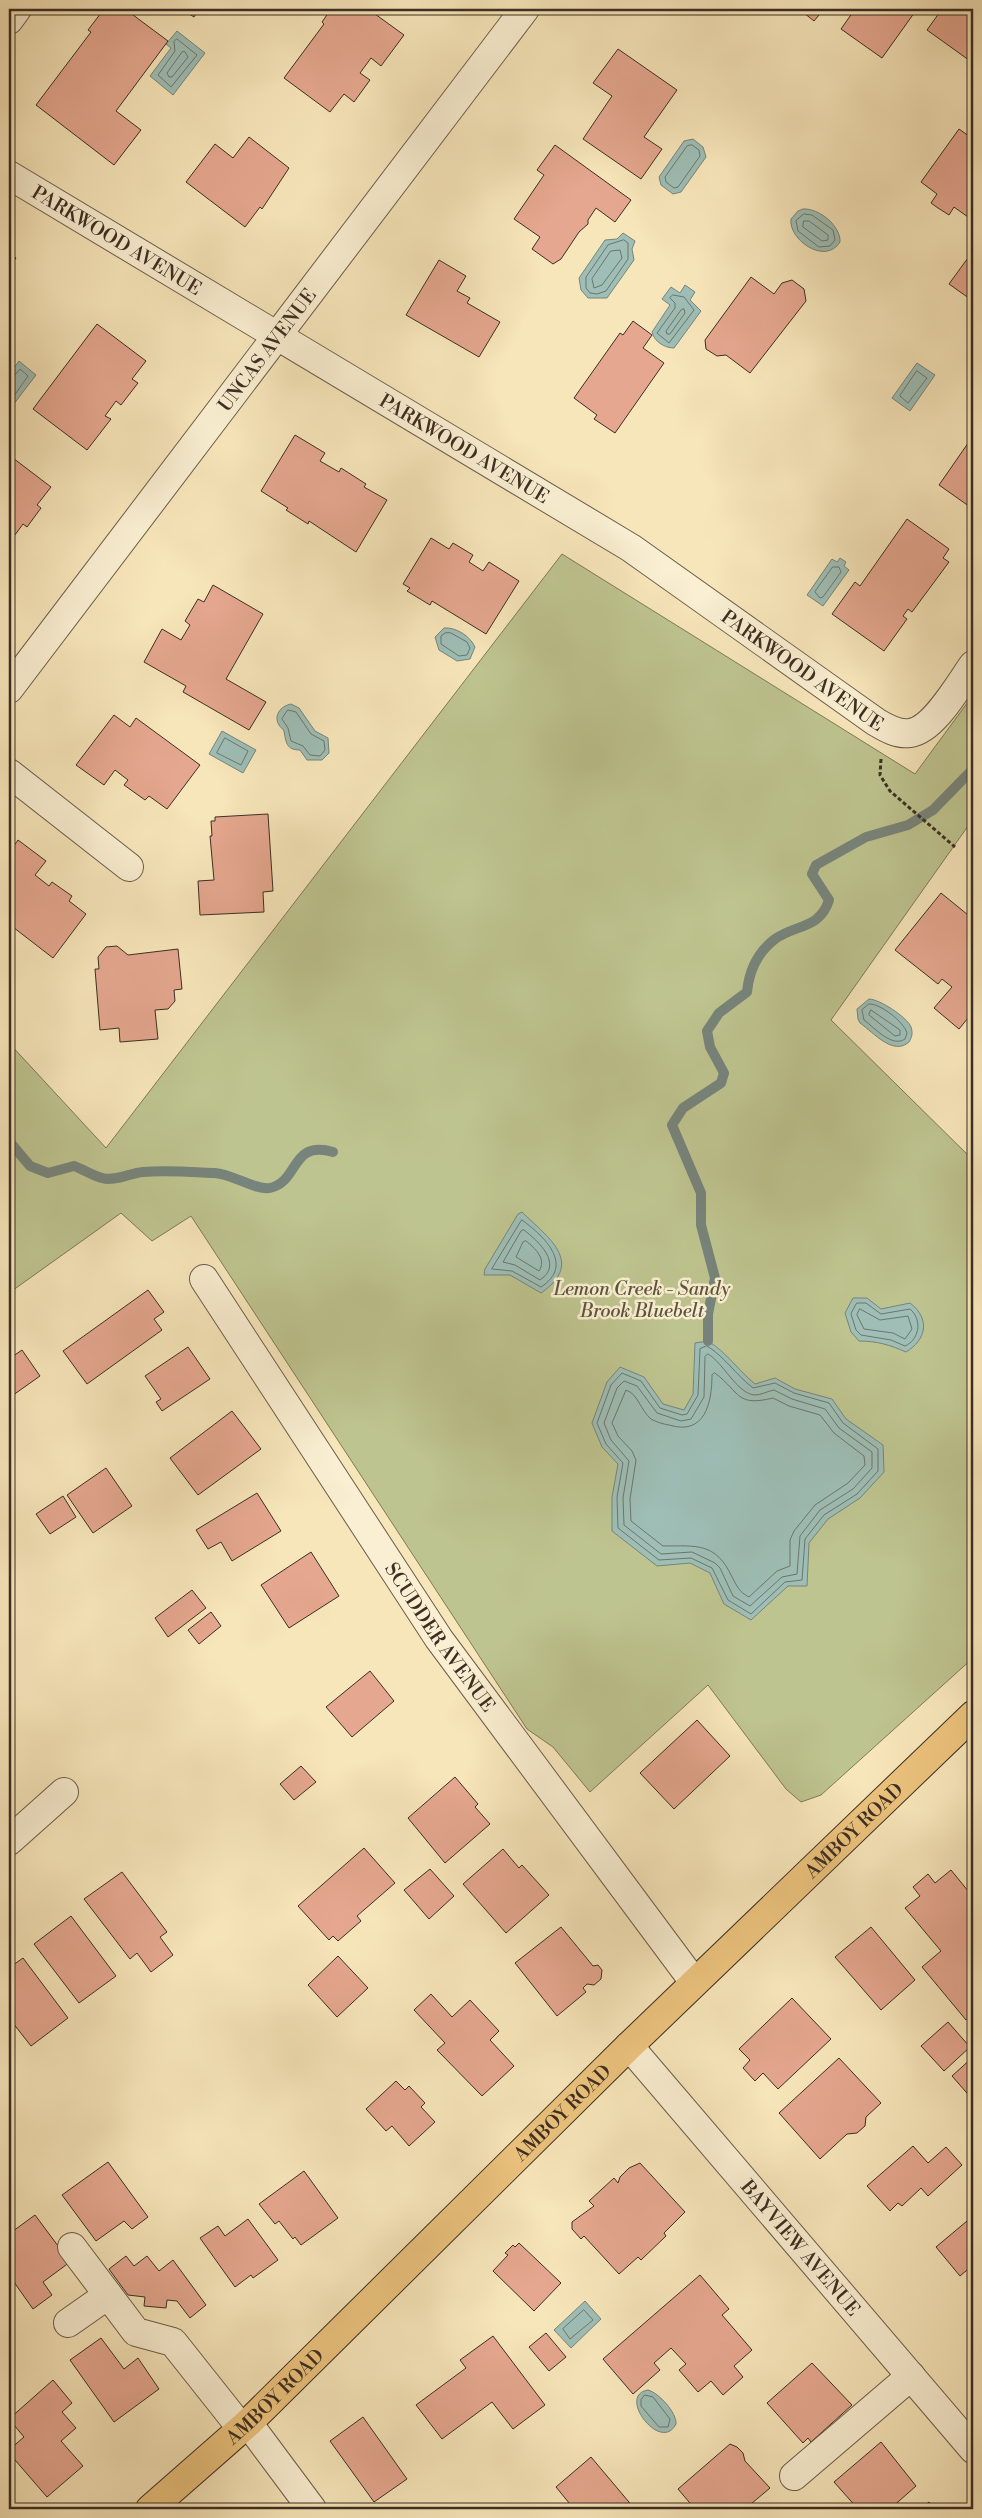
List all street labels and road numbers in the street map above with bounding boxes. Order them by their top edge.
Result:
street label: PARKWOOD AVENUE [27,181,206,301]
street label: UNCAS AVENUE [213,284,322,417]
street label: PARKWOOD AVENUE [375,389,553,509]
street label: PARKWOOD AVENUE [716,605,888,737]
street label: SCUDDER AVENUE [379,1558,500,1717]
street label: AMBOY ROAD [799,1778,909,1884]
street label: AMBOY ROAD [508,2060,616,2167]
street label: BAYVIEW AVENUE [735,2174,865,2321]
street label: AMBOY ROAD [220,2344,329,2451]

